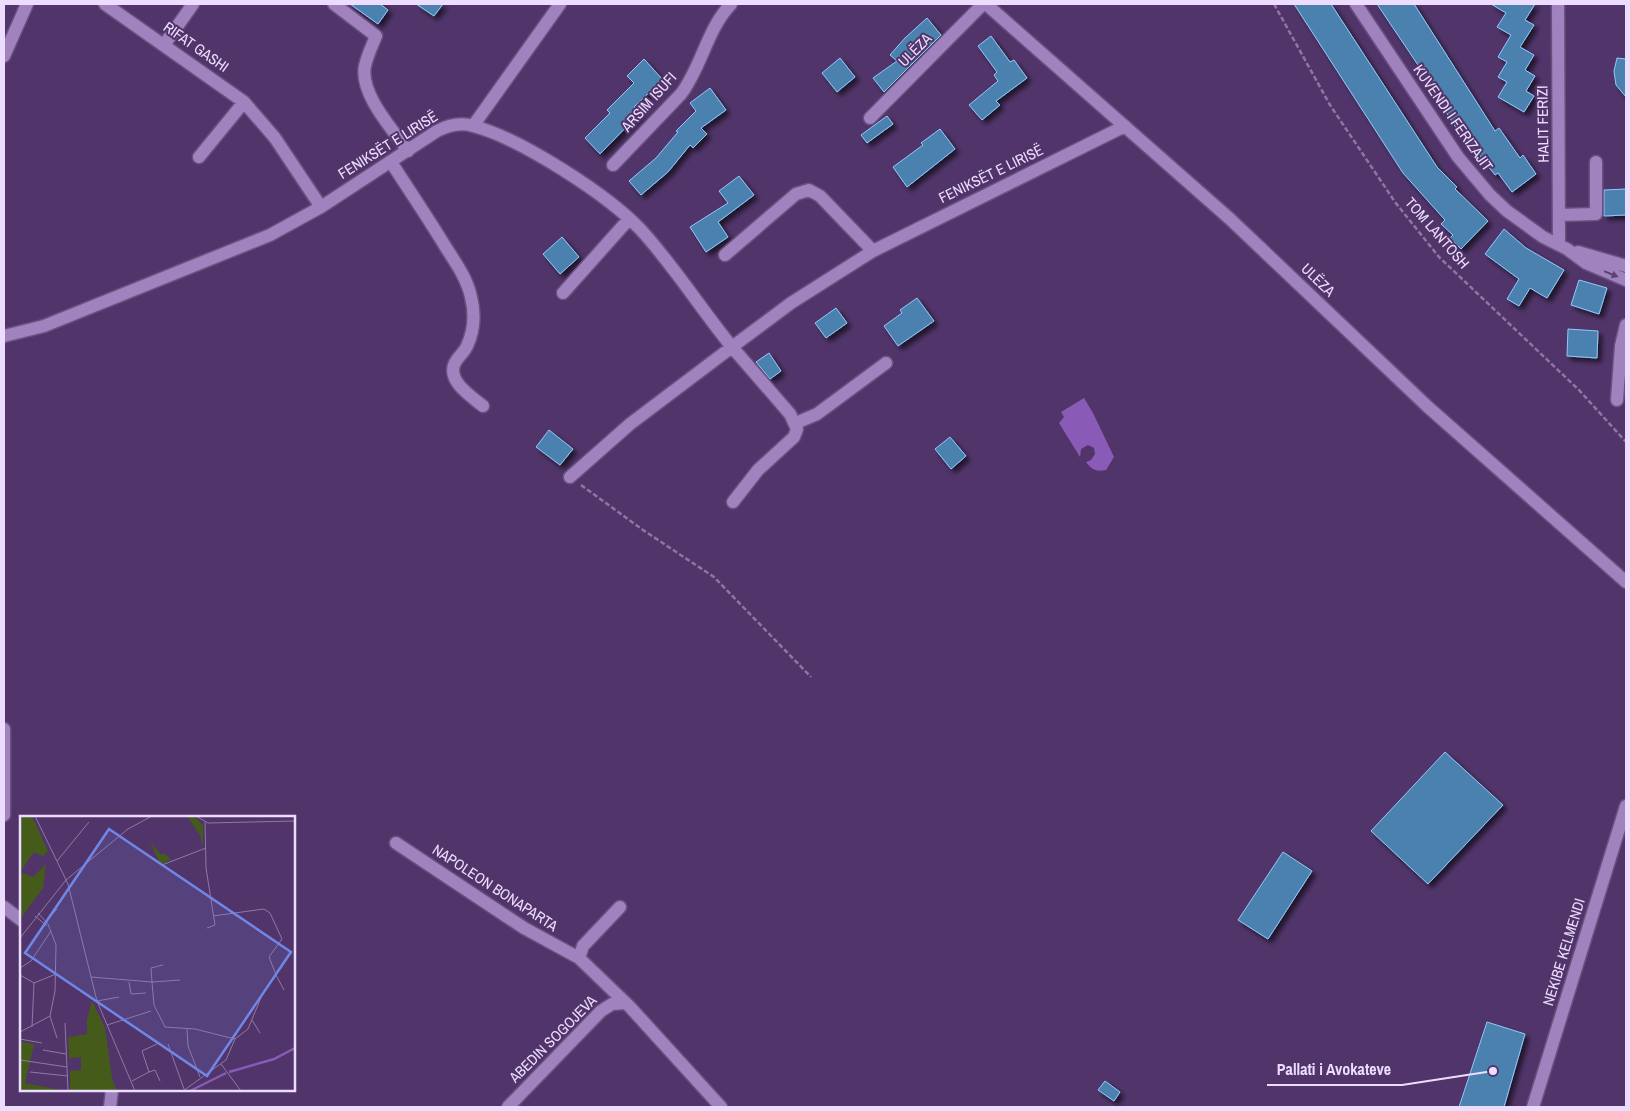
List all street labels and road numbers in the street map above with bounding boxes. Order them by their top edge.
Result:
street label: RIFAT GASHI [159,16,233,77]
street label: ULËZA [893,28,937,71]
street label: KUVENDI I FERIZAJIT [1409,60,1498,176]
street label: ARSIM ISUFI [615,67,681,137]
street label: HALIT FERIZI [1531,85,1554,163]
street label: FENIKSËT E LIRISË [334,105,442,184]
street label: FENIKSËT E LIRISË [935,139,1047,208]
street label: TOM LANTOSH [1400,192,1474,273]
street label: ULËZA [1297,258,1340,302]
street label: NAPOLEON BONAPARTA [428,839,563,936]
street label: NEKIBE KELMENDI [1537,896,1590,1008]
street label: ABEDIN SOGOJEVA [504,990,602,1088]

